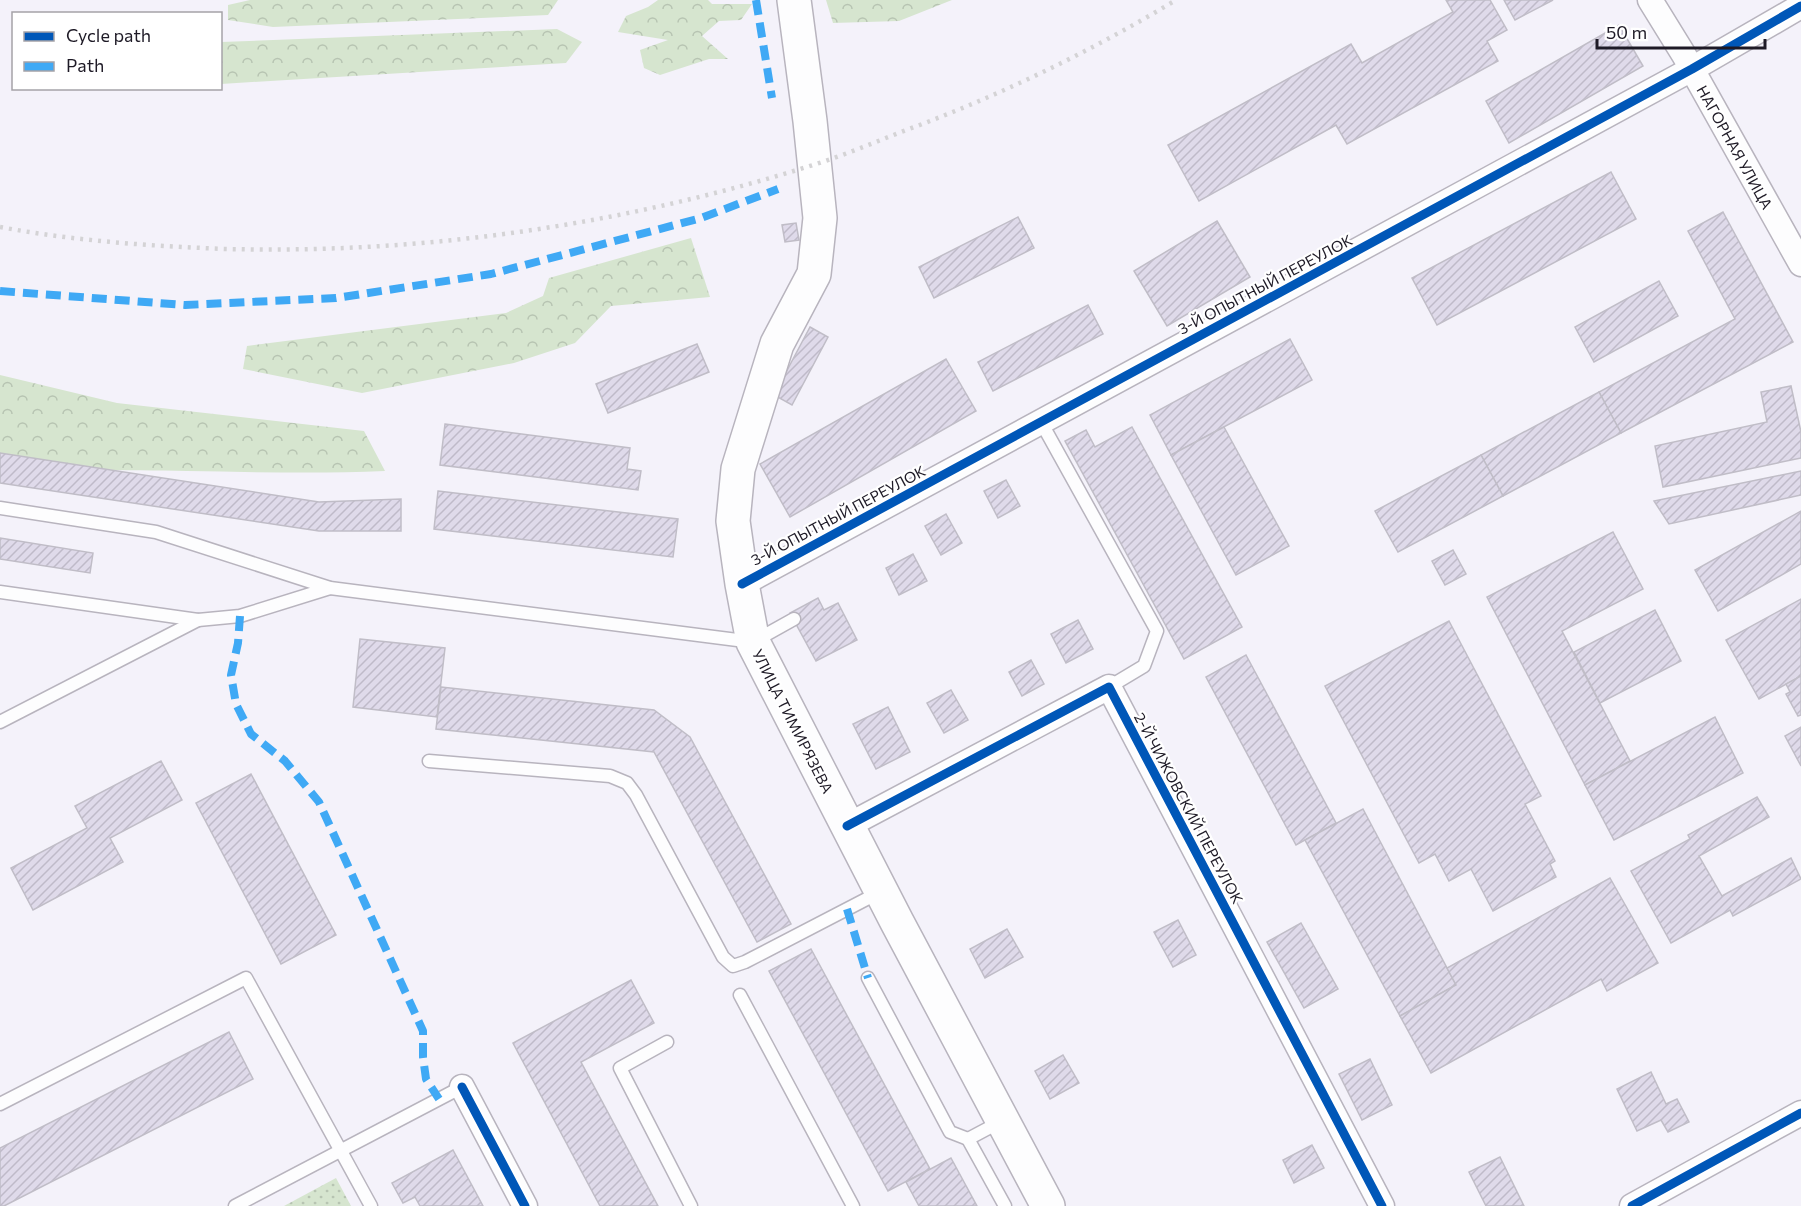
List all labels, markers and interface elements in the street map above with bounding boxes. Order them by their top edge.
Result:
legend [12,12,222,90]
scale bar [1597,12,1765,50]
text: 50 m [1606,21,1647,43]
text: Cycle path [66,24,151,46]
text: Path [66,54,104,76]
street label: НАГОРНАЯ УЛИЦА [1693,82,1777,212]
street label: 3-Й ОПЫТНЫЙ ПЕРЕУЛОК [1175,230,1355,338]
street label: 3-Й ОПЫТНЫЙ ПЕРЕУЛОК [748,461,928,569]
street label: УЛИЦА ТИМИРЯЗЕВА [749,646,837,796]
street label: 2-Й ЧИЖОВСКИЙ ПЕРЕУЛОК [1131,709,1247,907]

